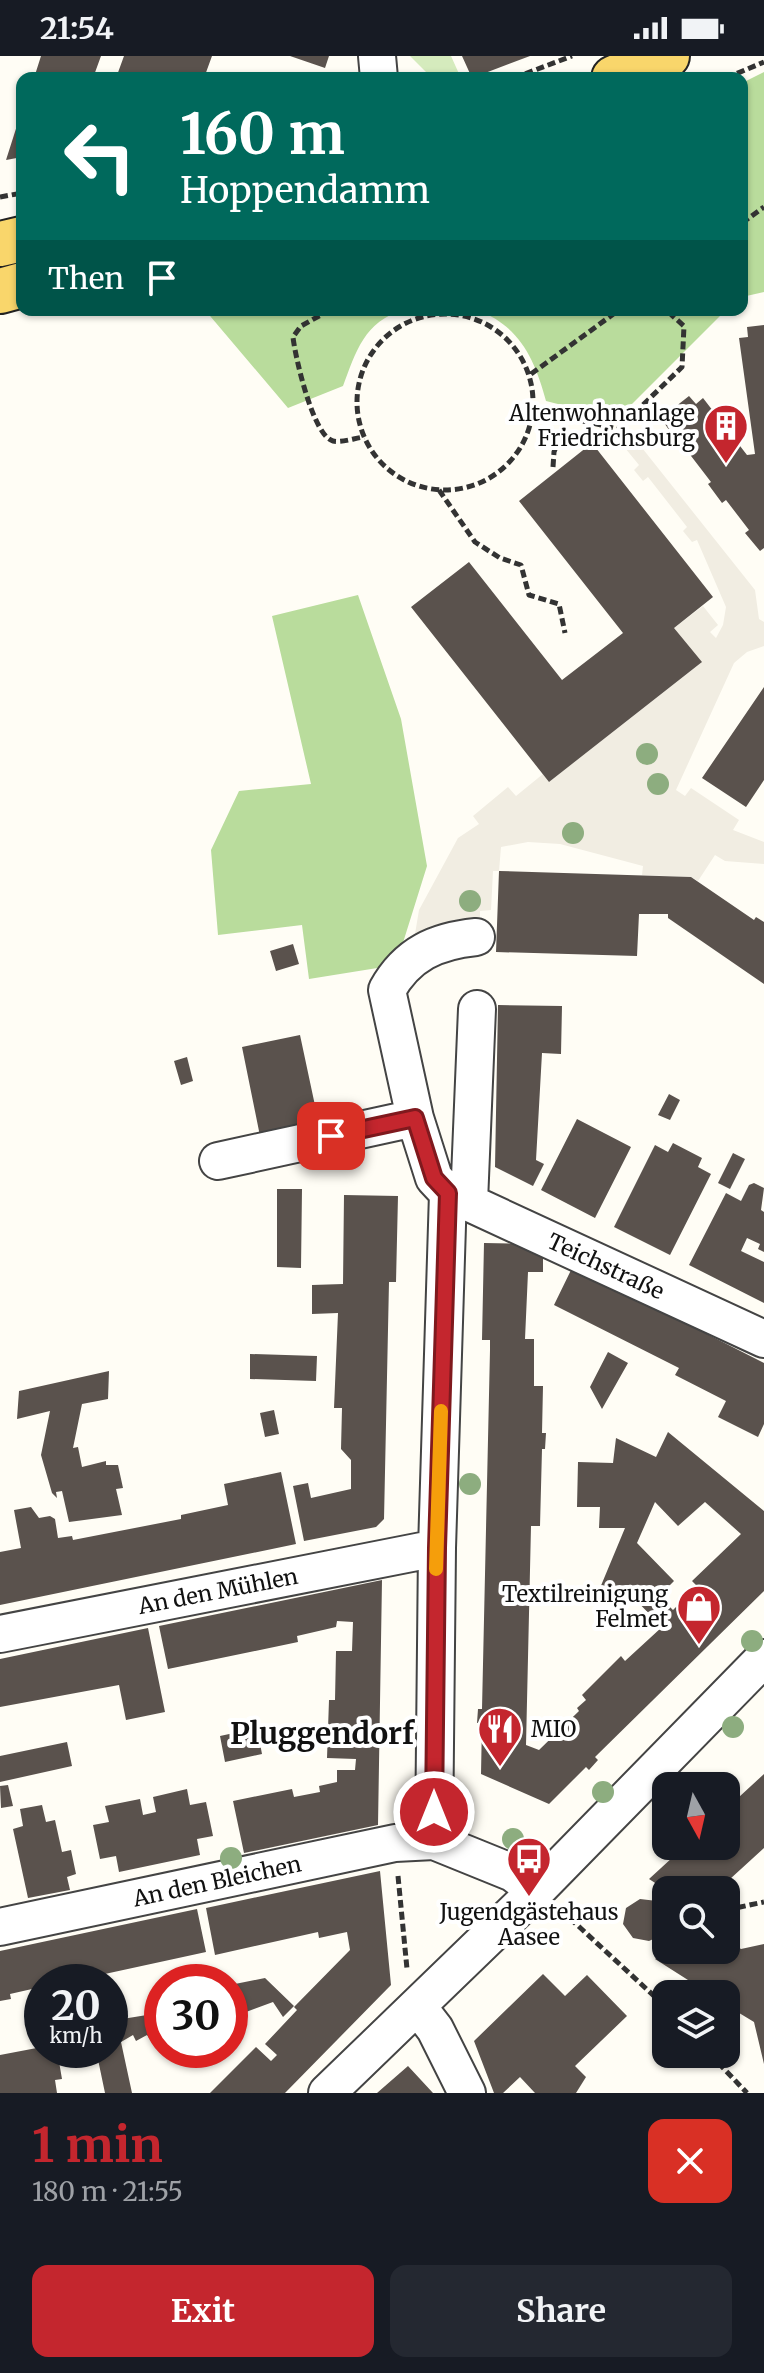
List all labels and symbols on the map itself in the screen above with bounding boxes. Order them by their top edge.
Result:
place label: Altenwohnanlage Friedrichsburg [508,399,695,452]
building icon: Altenwohnanlage Friedrichsburg [702,402,750,465]
pin [297,1102,365,1170]
street label: Teichstraße [543,1227,669,1305]
street label: An den Mühlen [135,1562,301,1620]
place label: Textilreinigung Felmet [502,1580,668,1633]
shop icon: Textilreinigung Felmet [675,1583,723,1646]
restaurant icon: MIO [476,1705,524,1768]
district label: Pluggendorf [230,1714,415,1752]
place label: MIO [531,1715,576,1743]
position arrow [392,1770,476,1854]
north arrow [652,1772,740,1860]
bus stop icon: Jugendgästehaus Aasee [505,1835,553,1898]
street label: An den Bleichen [129,1849,304,1913]
place label: Jugendgästehaus Aasee [438,1898,619,1951]
speed limit sign: 30 [144,1964,248,2068]

